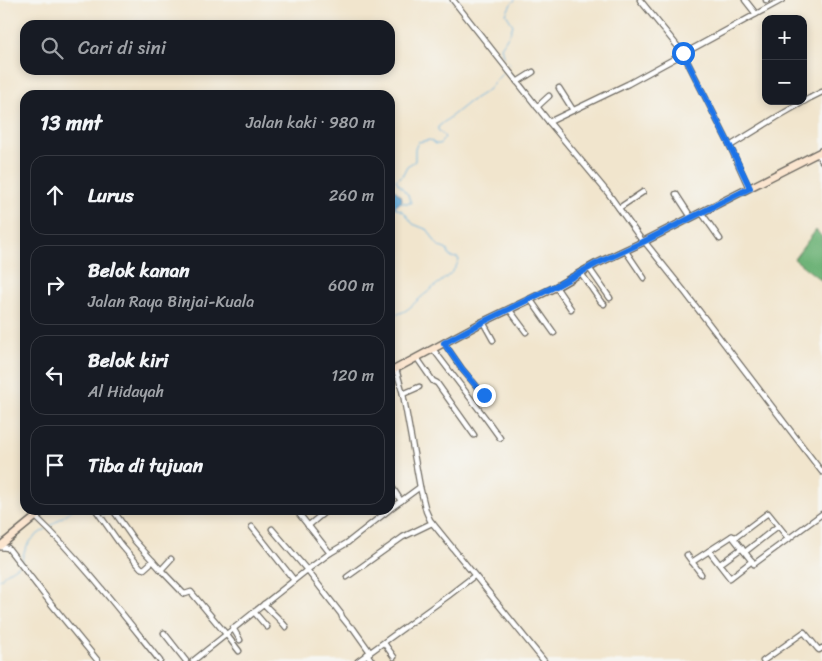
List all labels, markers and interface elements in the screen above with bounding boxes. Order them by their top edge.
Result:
map controls [762,15,807,105]
button: + [762,15,807,60]
search box [20,20,395,75]
text: Cari di sini [78,31,166,64]
icon: search [38,34,66,62]
route start [672,42,695,65]
button: − [762,60,807,105]
text: 13 mnt [40,104,102,142]
text: Jalan kaki · 980 m [246,108,375,137]
text: Lurus [88,179,134,212]
icon: ahead [41,181,69,209]
text: 260 m [329,181,374,210]
text: Belok kanan [88,254,190,287]
icon: right [41,271,69,299]
text: 600 m [328,271,374,300]
text: Jalan Raya Binjai-Kuala [88,287,254,316]
text: Belok kiri [88,344,168,377]
icon: left [41,361,69,389]
text: 120 m [331,361,374,390]
text: Al Hidayah [88,377,164,406]
route end [473,384,496,407]
text: Tiba di tujuan [88,449,203,482]
icon: arrive [41,451,69,479]

